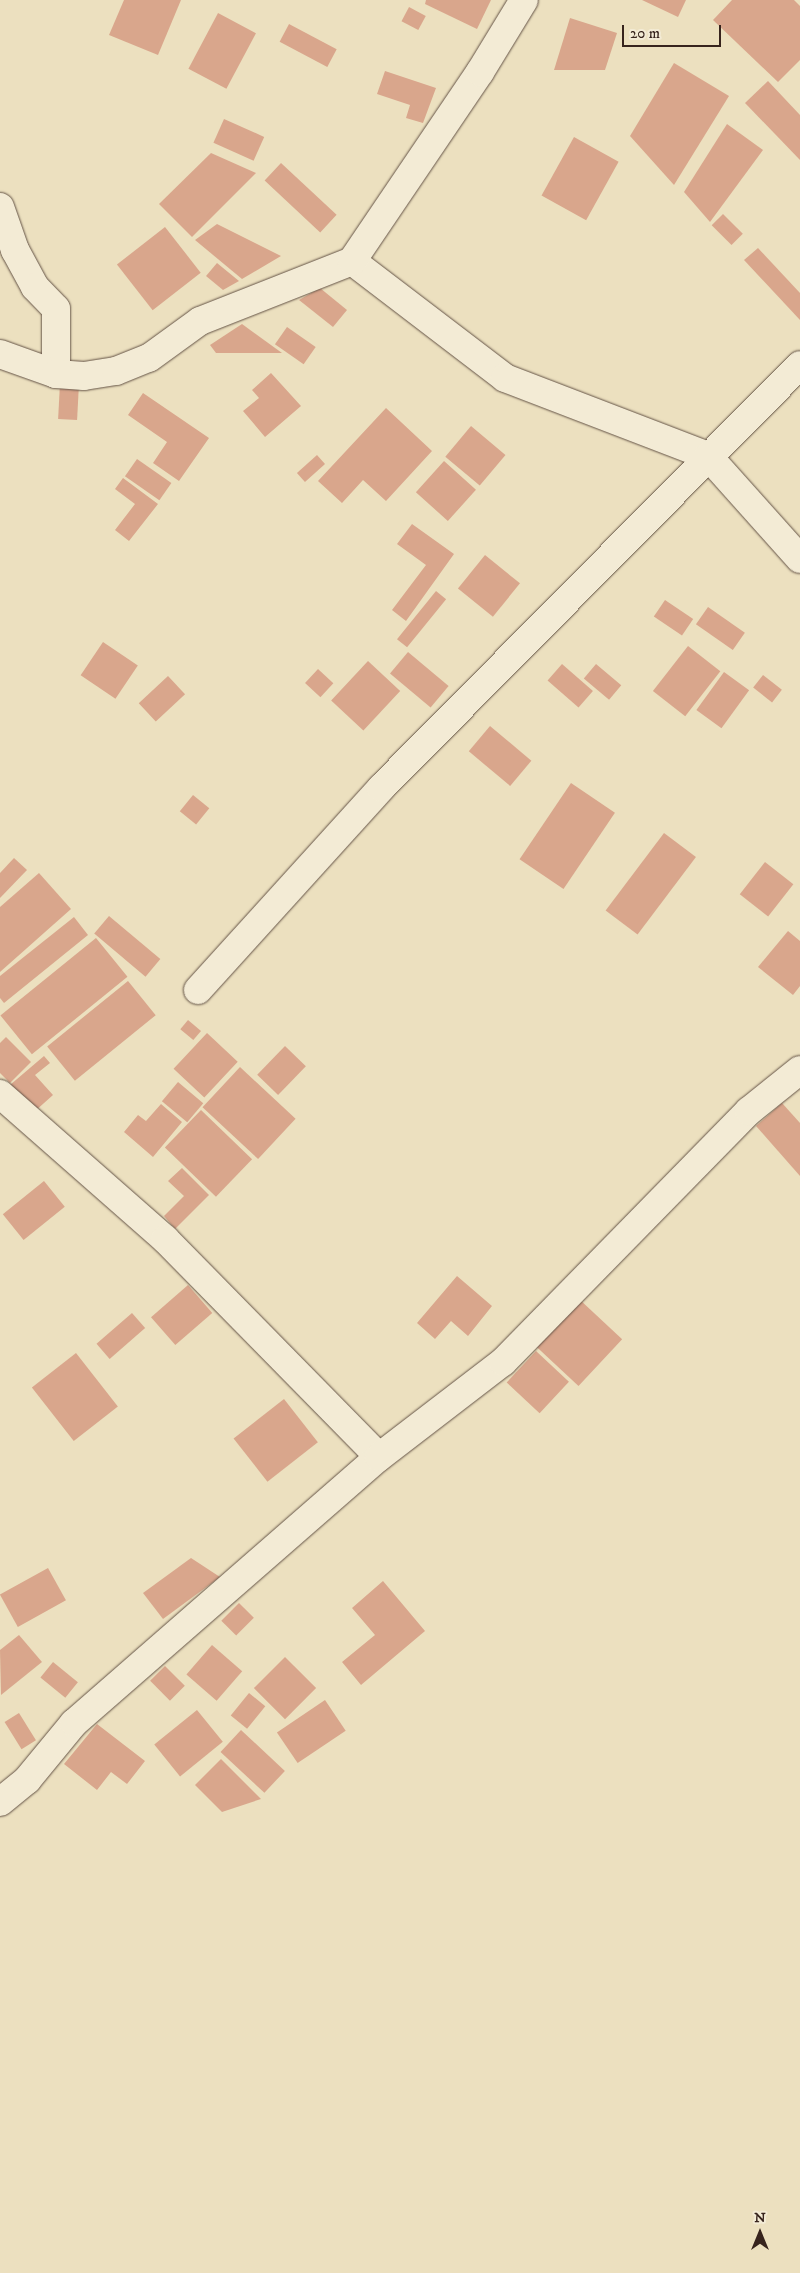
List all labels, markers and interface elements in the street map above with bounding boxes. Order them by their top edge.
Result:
scale bar [625,15,724,47]
text: 20 m [630,24,660,43]
north arrow [735,2208,785,2258]
text: N [754,2209,766,2227]

